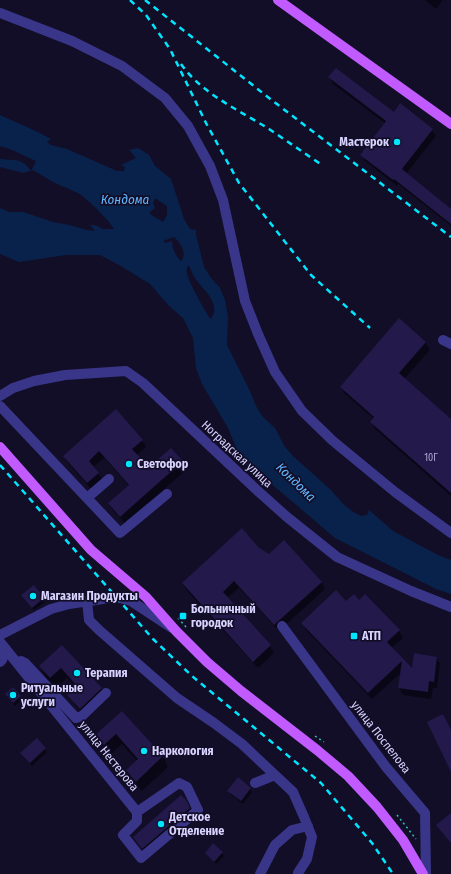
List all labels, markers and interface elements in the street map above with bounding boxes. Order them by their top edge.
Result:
place label: Мастерок [339,135,390,149]
marker: Мастерок [392,137,402,147]
water label: Кондома [101,192,150,207]
street label: Ноградская улица [199,418,275,490]
house number: 10Г [424,452,438,464]
place label: Светофор [137,457,189,471]
marker: Светофор [124,459,134,469]
water label: Кондома [273,460,319,504]
place label: Магазин Продукты [41,589,138,603]
marker: Магазин Продукты [28,591,38,601]
place label: Больничный городок [191,602,256,630]
marker: Больничный городок [178,611,188,621]
place label: АТП [361,629,381,643]
marker: АТП [349,631,359,641]
place label: Терапия [85,666,128,680]
marker: Терапия [72,668,82,678]
place label: Ритуальные услуги [20,681,83,709]
marker: Ритуальные услуги [8,690,18,700]
street label: улица Поспелова [348,698,414,776]
street label: улица Нестерова [76,718,142,794]
place label: Наркология [152,744,214,758]
marker: Наркология [139,746,149,756]
place label: Детское Отделение [168,810,224,838]
marker: Детское Отделение [156,819,166,829]

